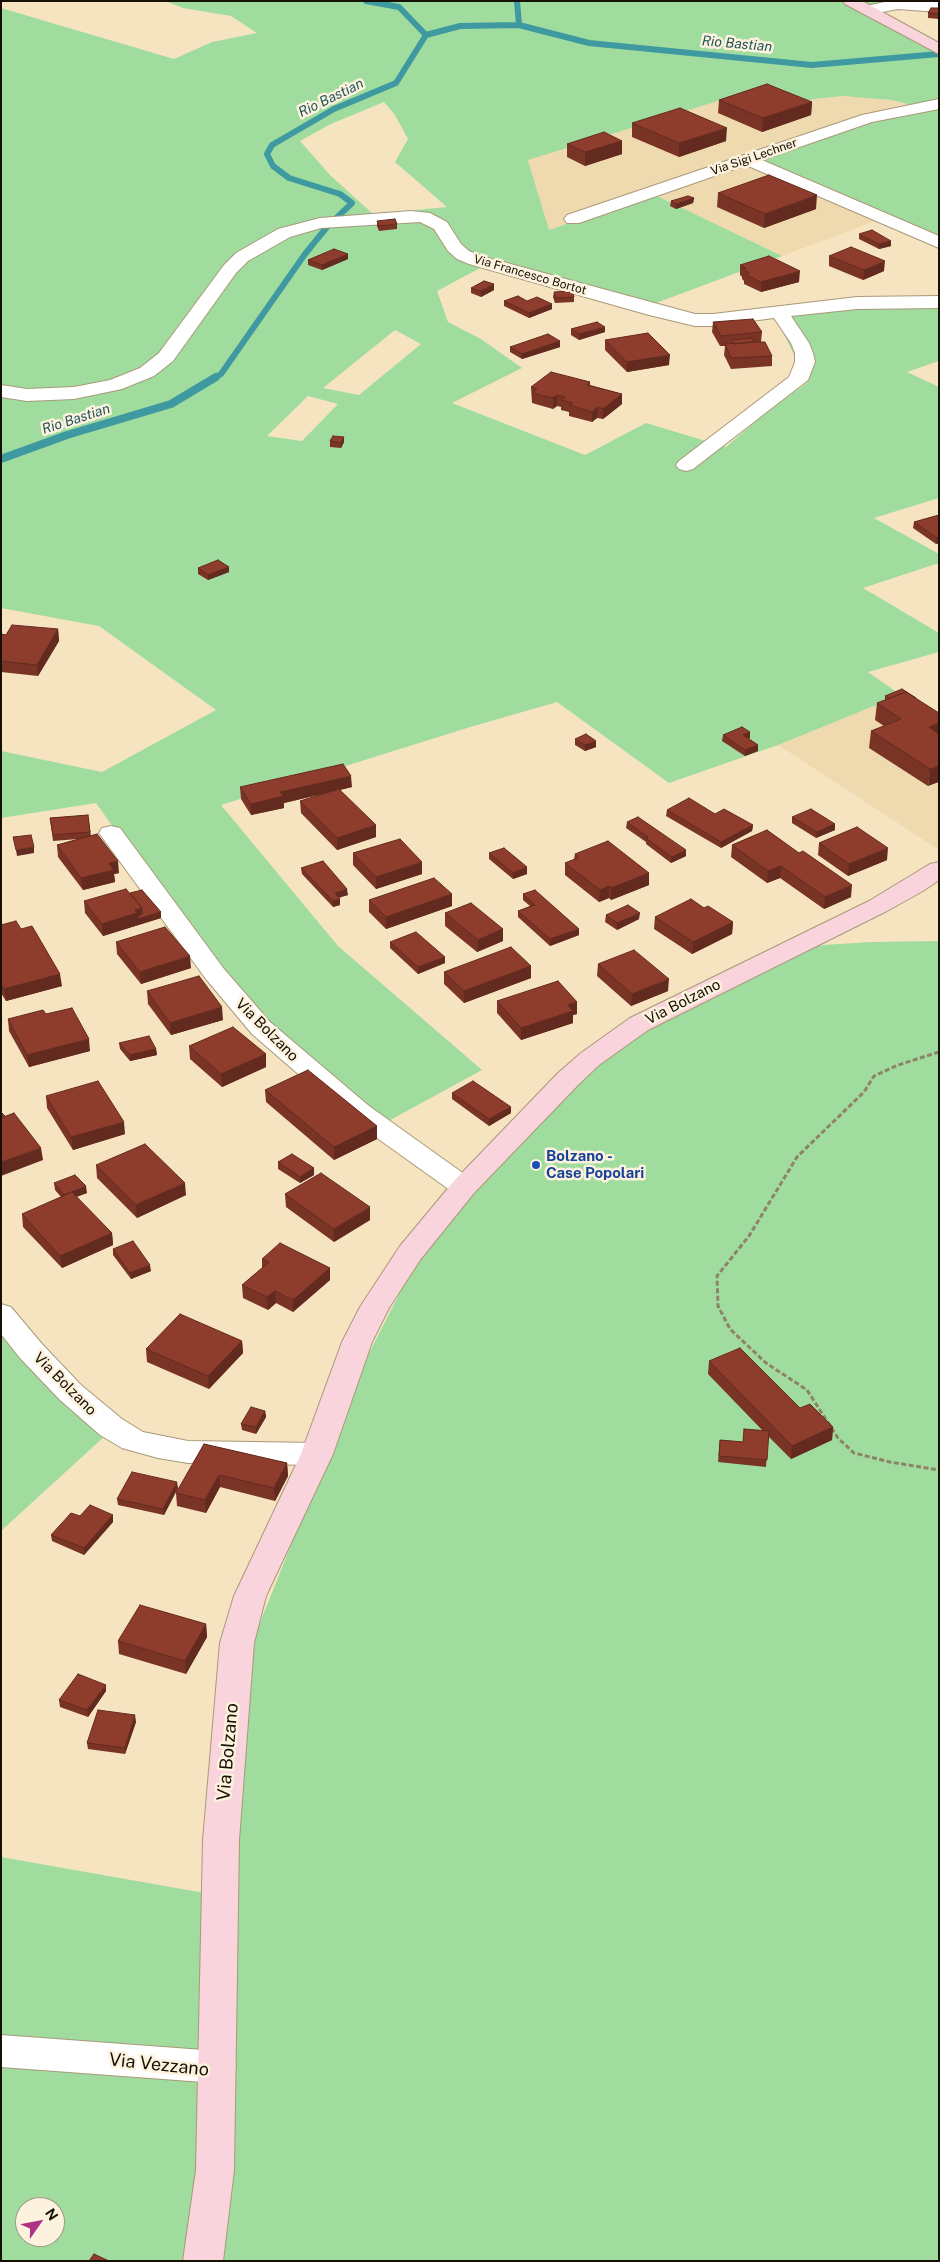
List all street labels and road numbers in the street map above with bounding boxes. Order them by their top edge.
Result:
street label: Via Sigi Lechner [709,136,799,178]
street label: Via Francesco Bortot [472,252,588,298]
street label: Via Bolzano [643,975,723,1029]
street label: Via Bolzano [232,995,302,1065]
street label: Via Bolzano [30,1349,100,1419]
street label: Via Bolzano [213,1702,243,1802]
street label: Via Vezzano [108,2049,210,2081]

